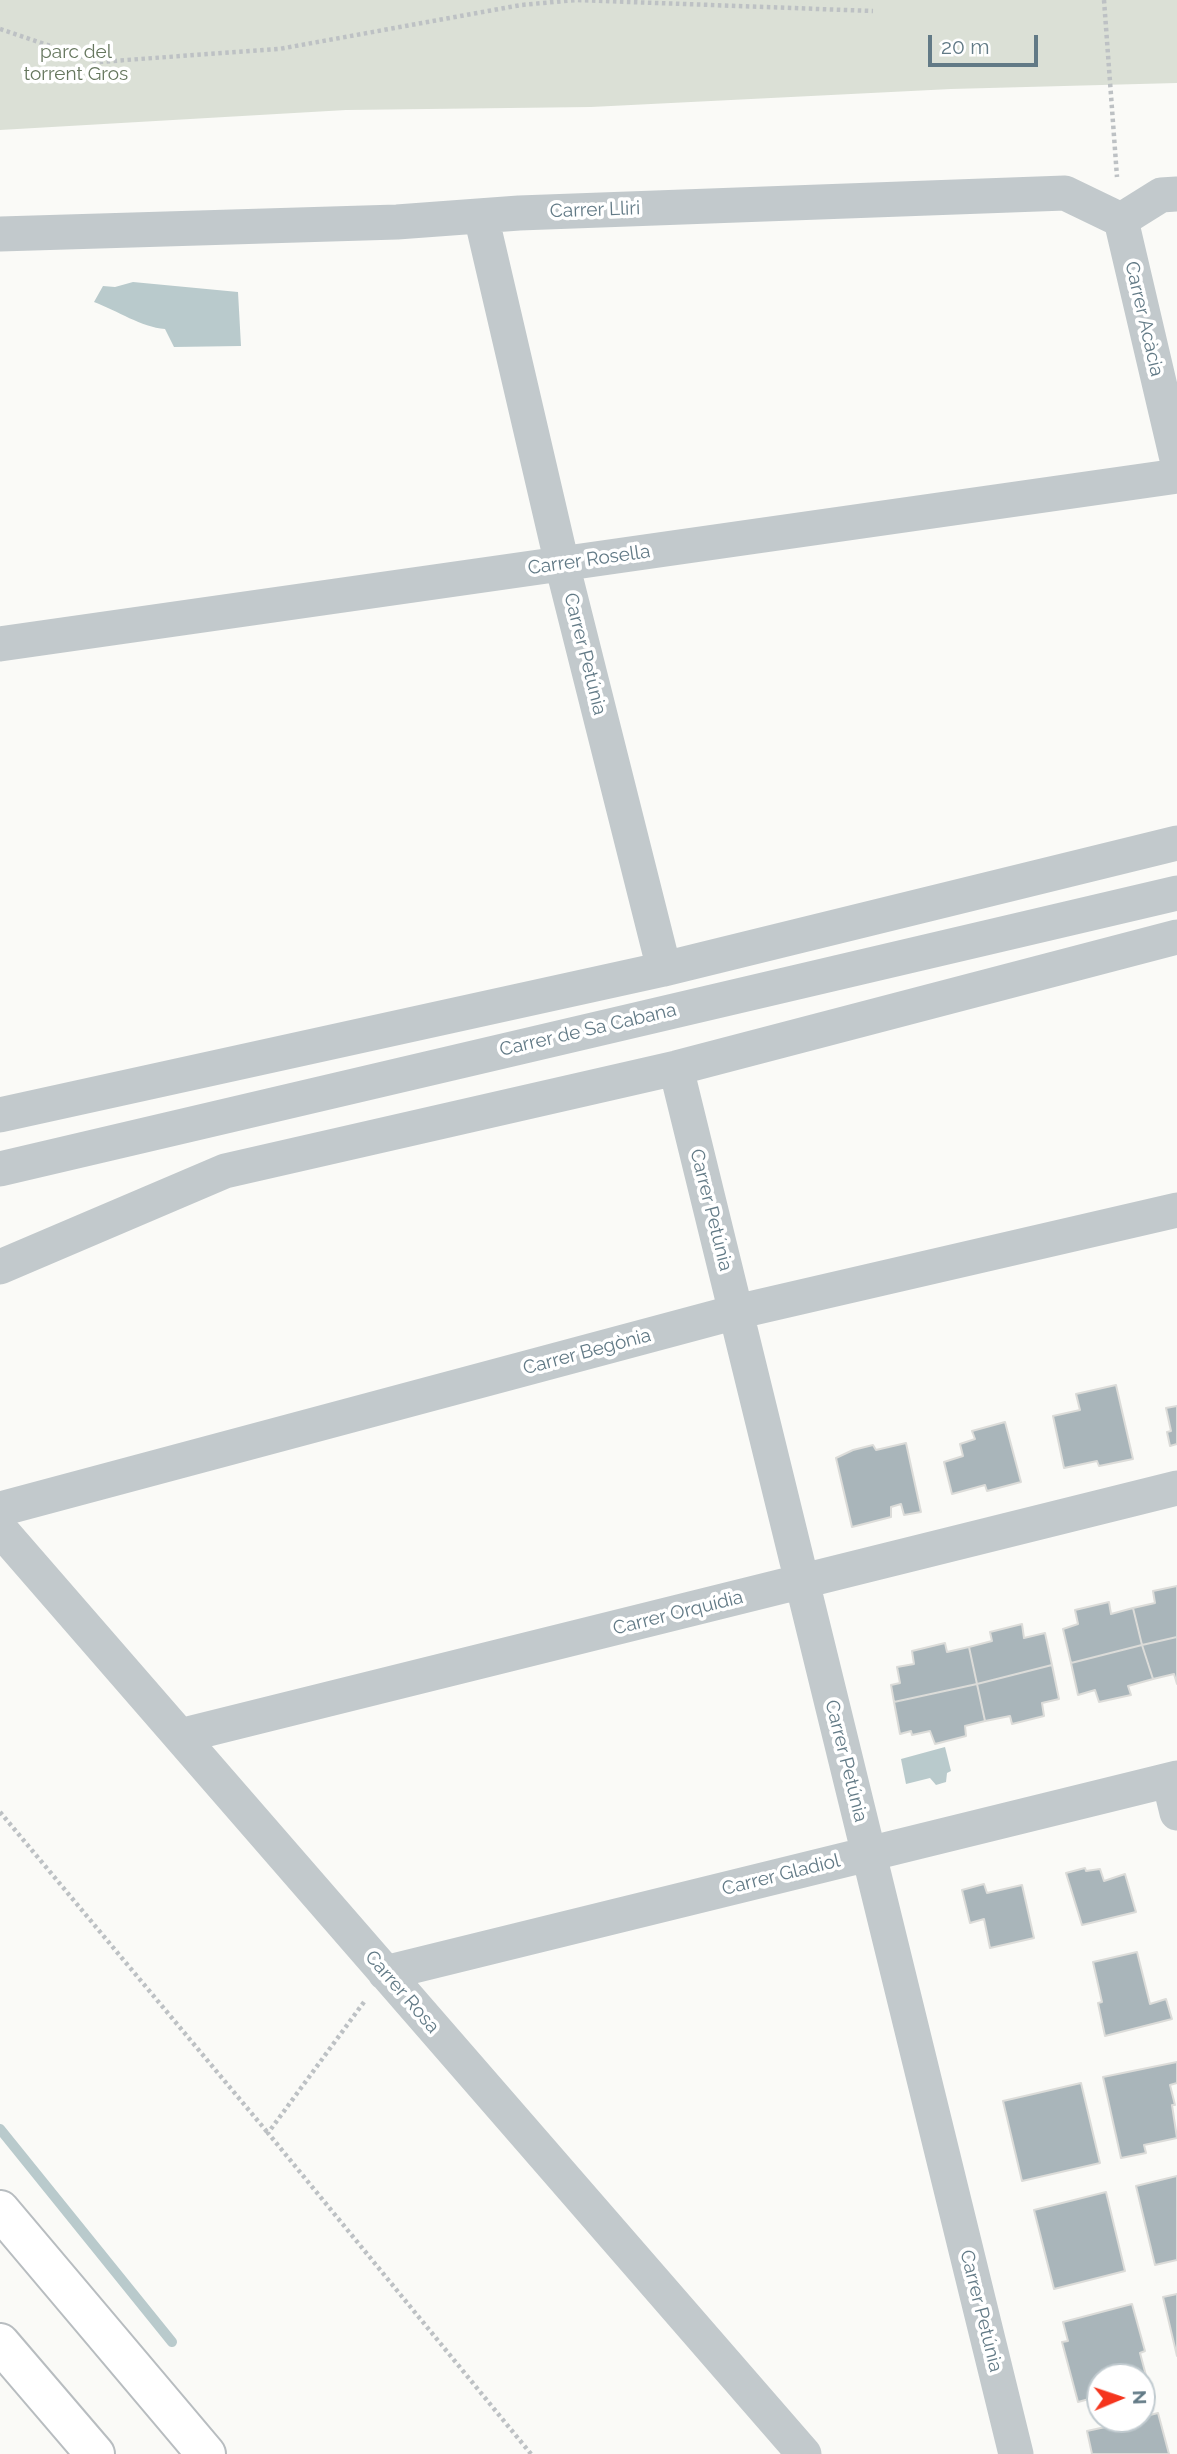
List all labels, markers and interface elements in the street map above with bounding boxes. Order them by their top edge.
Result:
scale bar [932,21,1042,65]
text: 20 m [941,34,989,59]
park label: parc del torrent Gros [24,41,128,85]
street label: Carrer Lliri [549,197,641,223]
street label: Carrer Acàcia [1120,259,1168,379]
street label: Carrer Rosella [526,540,652,580]
street label: Carrer Petúnia [559,591,611,717]
street label: Carrer de Sa Cabana [497,999,679,1061]
street label: Carrer Petúnia [685,1147,737,1273]
street label: Carrer Begònia [521,1324,653,1380]
street label: Carrer Orquídia [611,1586,745,1640]
street label: Carrer Petúnia [820,1698,872,1824]
street label: Carrer Gladiol [720,1849,842,1901]
street label: Carrer Rosa [360,1946,444,2038]
street label: Carrer Petúnia [955,2248,1007,2374]
north arrow [1086,2363,1156,2433]
text: N [1129,2390,1151,2405]

